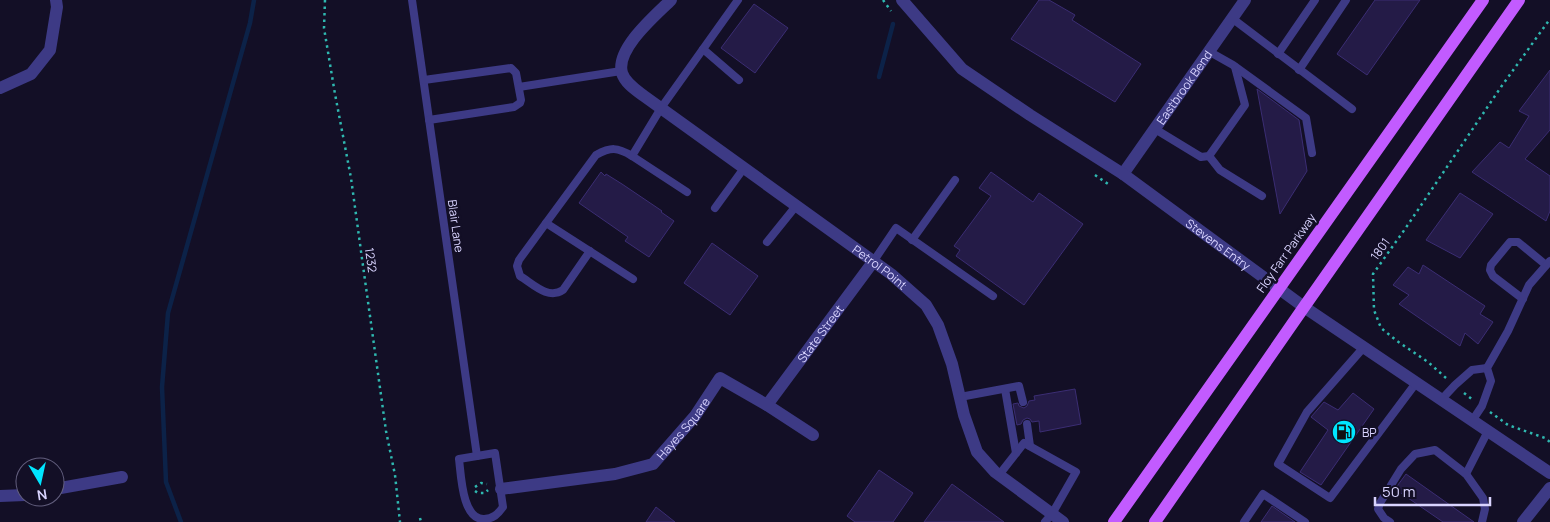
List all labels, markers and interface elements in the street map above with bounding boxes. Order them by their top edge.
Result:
street label: Eastbrook Bend [1152,47,1216,128]
street label: Blair Lane [444,198,468,254]
street label: Floy Farr Parkway [1252,209,1320,296]
street label: Stevens Entry [1182,215,1255,274]
street label: 1801 [1366,234,1394,264]
street label: Petrol Point [849,241,911,293]
street label: 1232 [361,246,381,274]
street label: State Street [793,301,847,366]
street label: Hayes Square [652,394,714,463]
fuel station icon: BP [1331,419,1357,445]
place label: BP [1362,424,1377,441]
north arrow [15,457,65,507]
scale bar [1375,474,1490,506]
text: 50 m [1382,481,1416,502]
text: N [36,485,49,506]

